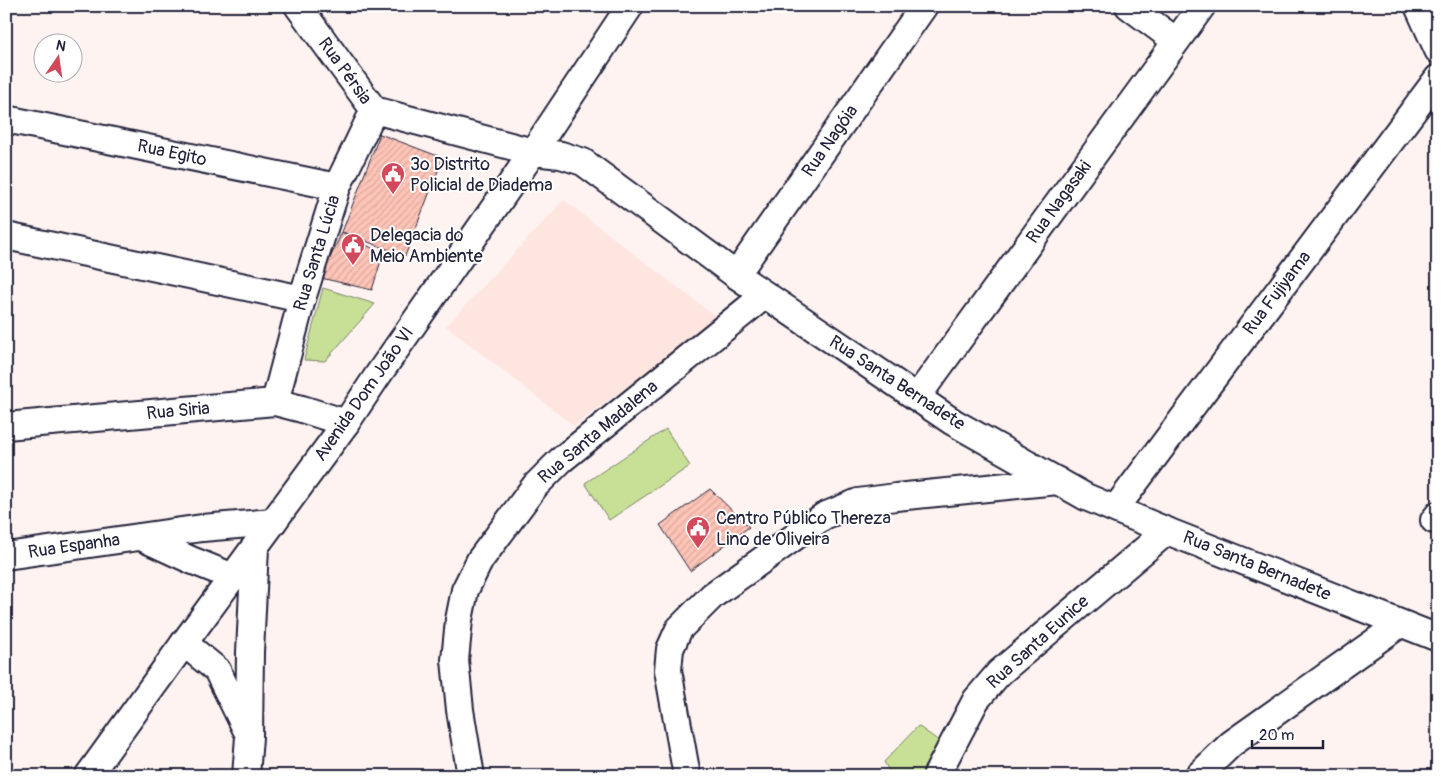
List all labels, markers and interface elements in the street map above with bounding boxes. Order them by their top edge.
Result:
north arrow [32,32,82,82]
street label: Rua Pérsia [313,33,377,109]
text: N [54,36,67,55]
street label: Rua Nagóia [797,101,863,181]
street label: Rua Egito [135,134,209,172]
place label: 3º Distrito Policial de Diadema [410,153,553,197]
street label: Rua Nagasaki [1021,156,1097,248]
public building icon: 3º Distrito Policial de Diadema [380,161,406,195]
street label: Rua Santa Lúcia [288,192,346,314]
place label: Delegacia do Meio Ambiente [370,224,483,268]
public building icon: Delegacia do Meio Ambiente [340,232,366,266]
street label: Rua Fujiyama [1238,246,1316,340]
street label: Avenida Dom João VI [309,322,419,466]
street label: Rua Santa Bernadete [825,330,969,436]
street label: Rua Santa Madalena [533,375,663,489]
street label: Rua Siria [145,397,211,425]
place label: Centro Público Thereza Lino de Oliveira [716,507,891,551]
public building icon: Centro Público Thereza Lino de Oliveira [685,515,711,549]
street label: Rua Santa Bernadete [1180,526,1335,606]
street label: Rua Espanha [27,528,121,564]
street label: Rua Santa Eunice [982,590,1094,694]
scale bar [1252,717,1323,749]
text: 20 m [1259,726,1294,745]

